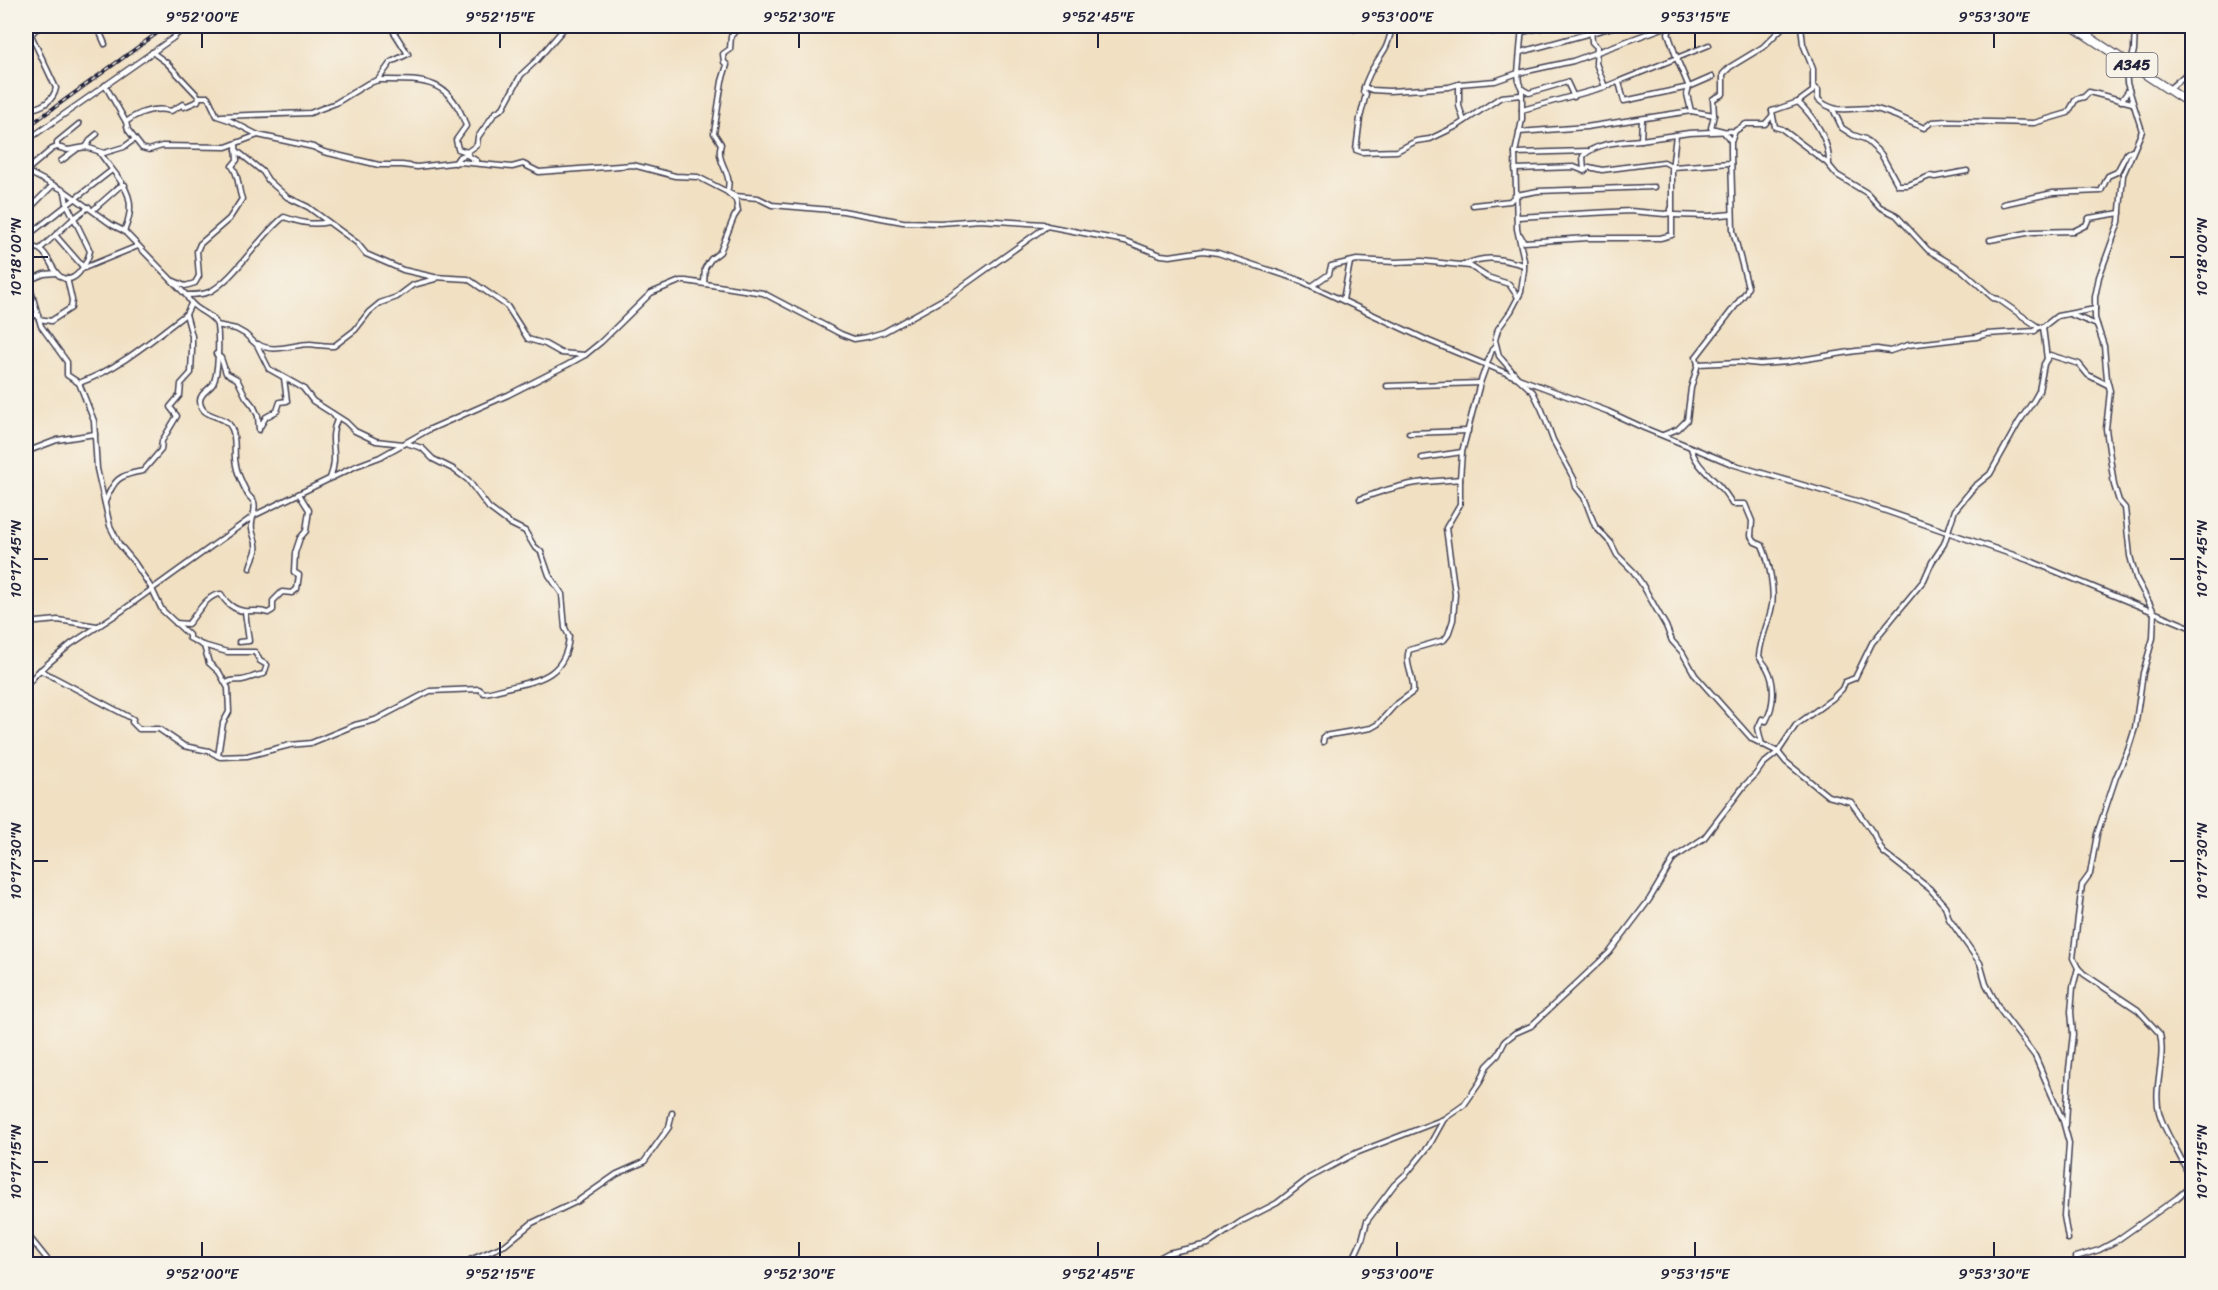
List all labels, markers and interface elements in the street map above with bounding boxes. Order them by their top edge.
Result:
text: 9°52'00"E [166,4,240,30]
text: 9°52'15"E [465,4,536,30]
text: 9°52'30"E [763,4,836,30]
text: 9°52'45"E [1062,4,1136,30]
text: 9°53'00"E [1361,4,1435,30]
text: 9°53'15"E [1661,4,1731,30]
text: 9°53'30"E [1959,4,2031,30]
road number: A345 [2106,53,2158,77]
text: 10°18'00"N [3,217,29,296]
text: 10°18'00"N [2189,217,2215,296]
text: 10°17'45"N [3,519,29,598]
text: 10°17'45"N [2189,519,2215,598]
text: 10°17'30"N [3,822,29,900]
text: 10°17'30"N [2189,822,2215,900]
text: 10°17'15"N [3,1124,29,1200]
text: 10°17'15"N [2189,1124,2215,1200]
text: 9°52'00"E [166,1261,240,1287]
text: 9°52'15"E [465,1261,536,1287]
text: 9°52'30"E [763,1261,836,1287]
text: 9°52'45"E [1062,1261,1136,1287]
text: 9°53'00"E [1361,1261,1435,1287]
text: 9°53'15"E [1661,1261,1731,1287]
text: 9°53'30"E [1959,1261,2031,1287]

